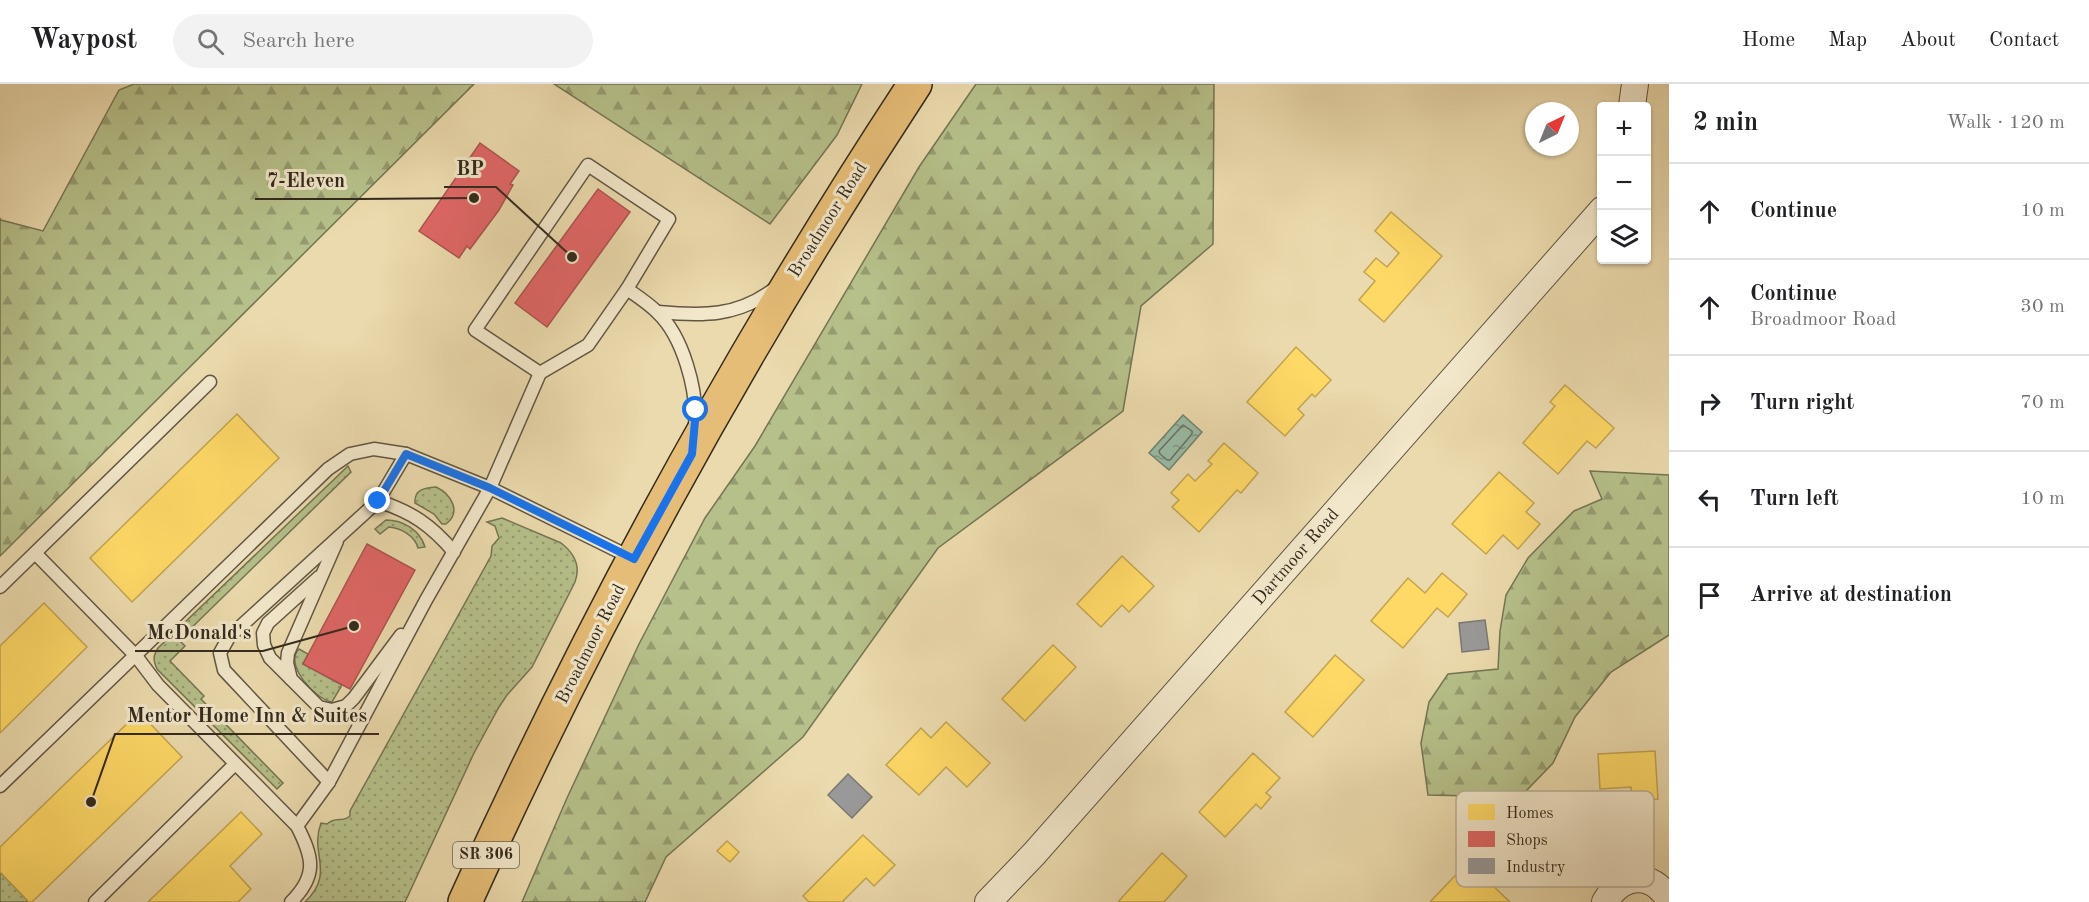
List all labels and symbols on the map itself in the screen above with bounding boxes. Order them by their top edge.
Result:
north arrow [1525,102,1579,156]
callout: BP [444,149,496,187]
street label: Broadmoor Road [785,159,871,281]
text: BP [456,160,484,180]
callout: 7-Eleven [255,161,358,199]
text: 7-Eleven [267,172,345,192]
route start [682,396,708,422]
route end [364,487,390,513]
street label: Dartmoor Road [1249,505,1343,609]
street label: Broadmoor Road [553,581,629,707]
callout: McDonald's [135,613,263,651]
text: McDonald's [147,624,251,644]
callout: Mentor Home Inn & Suites [115,696,379,734]
text: Mentor Home Inn & Suites [127,707,367,727]
legend [1456,791,1654,887]
text: Homes [1506,806,1554,822]
text: Shops [1506,833,1548,849]
road number: SR 306 [453,842,519,868]
text: Industry [1506,860,1566,876]

